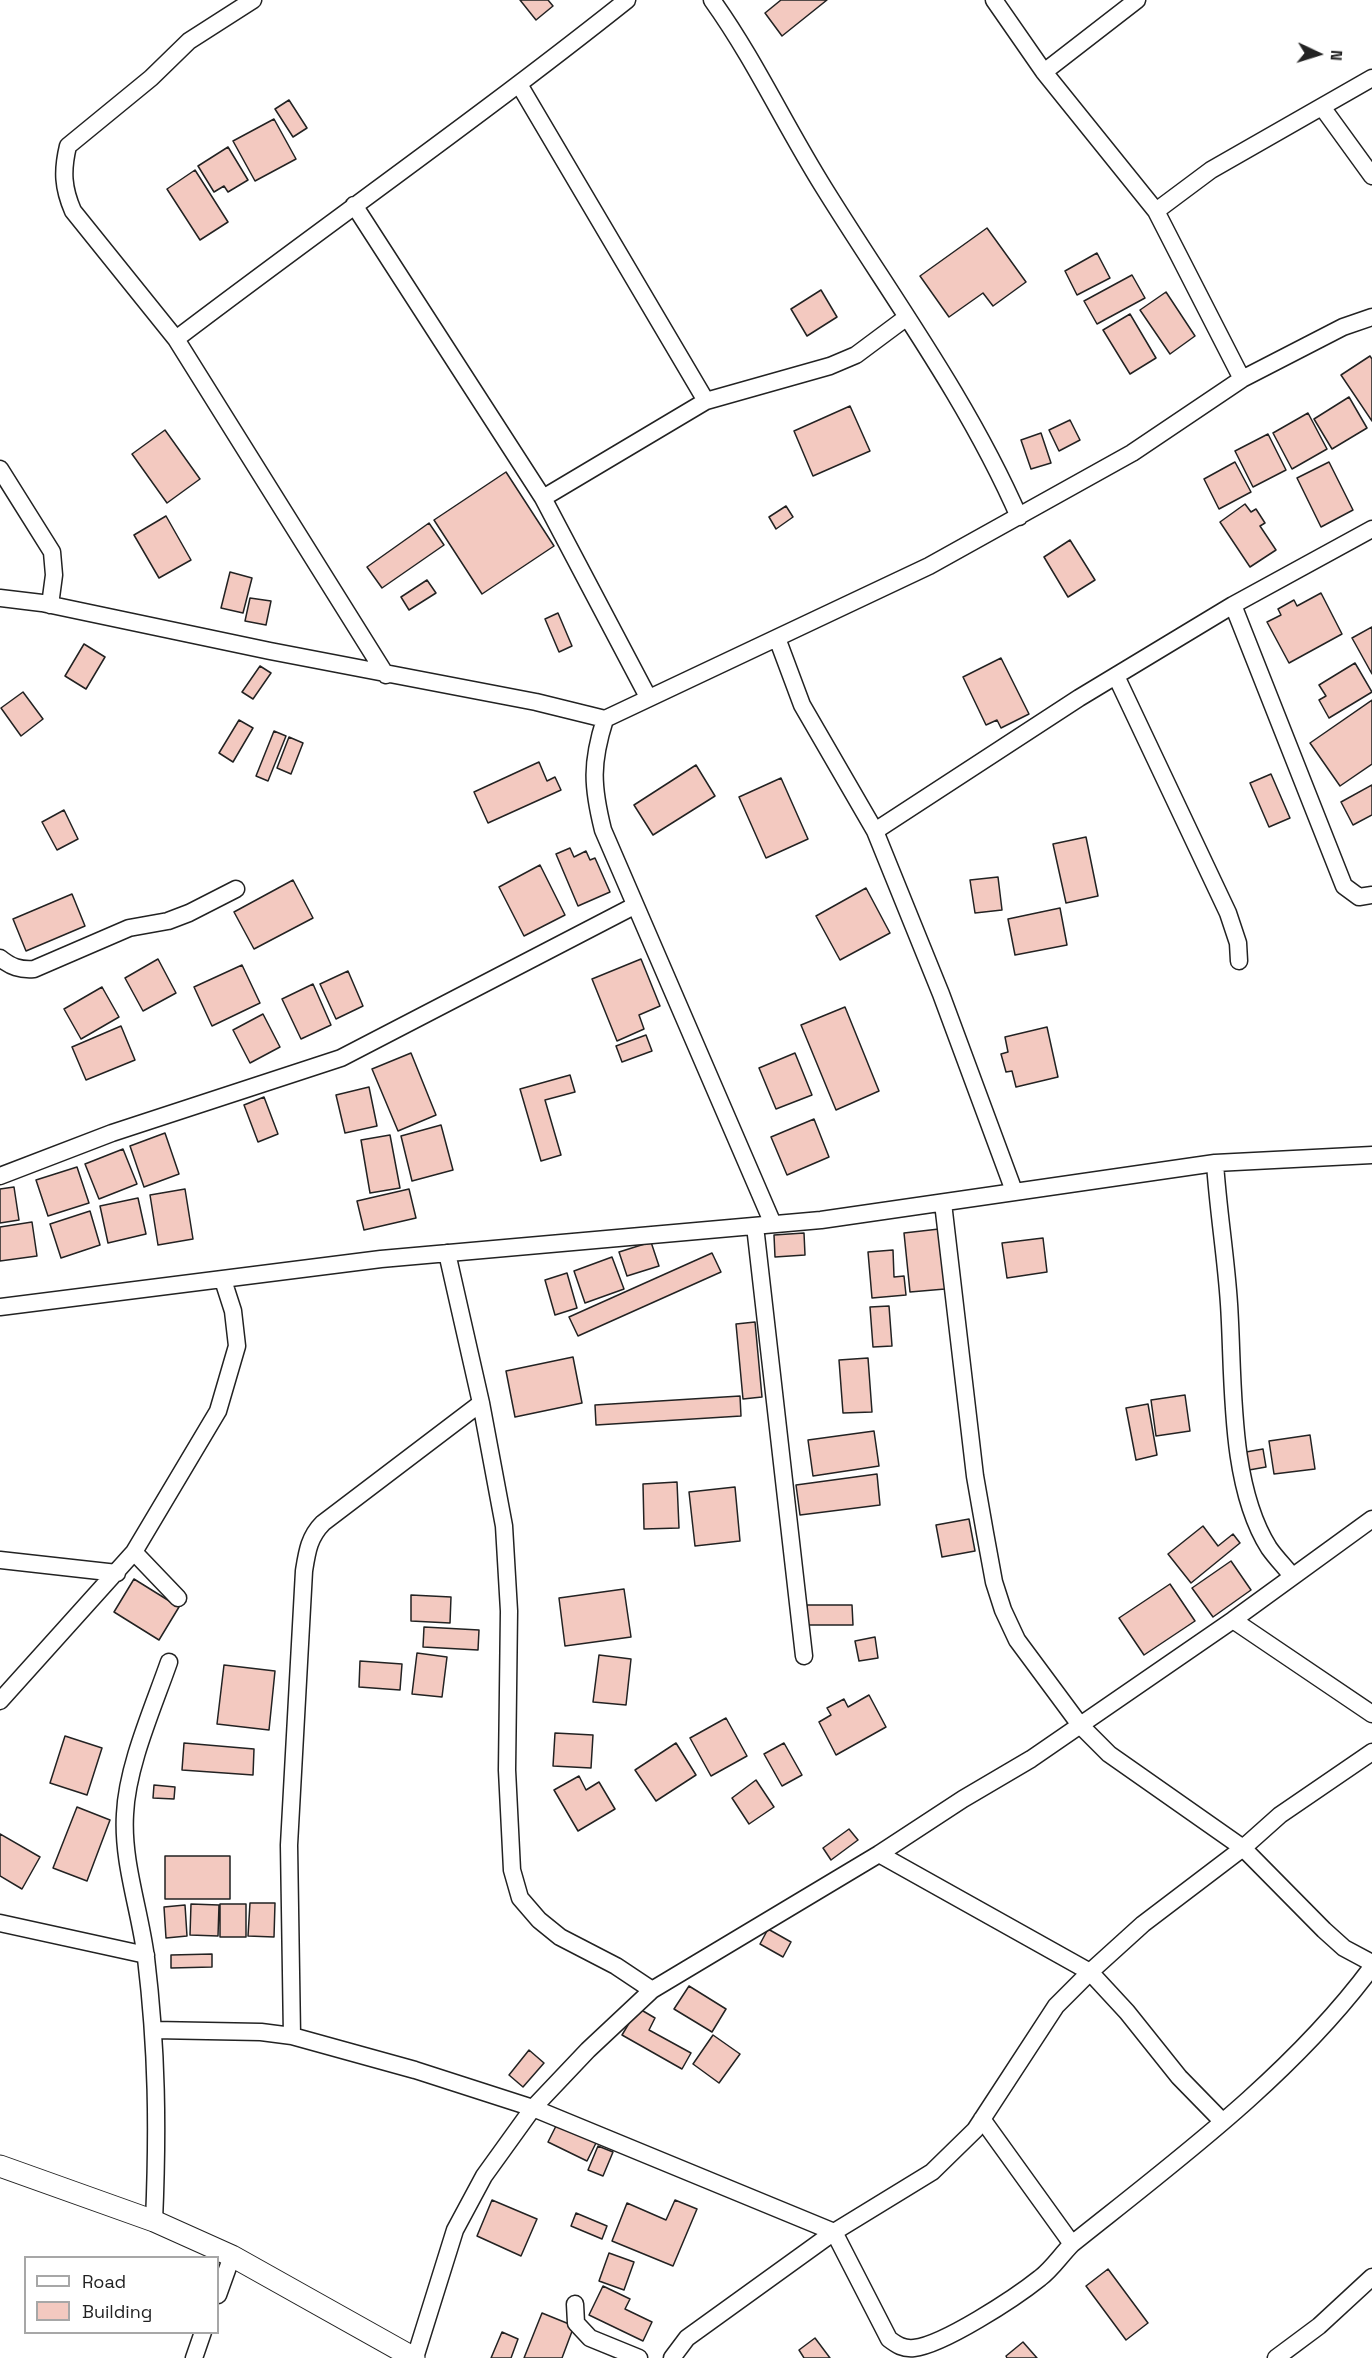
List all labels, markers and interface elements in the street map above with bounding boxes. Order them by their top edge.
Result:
north arrow [1288,24,1348,84]
text: N [1326,49,1347,61]
legend [24,2256,219,2334]
text: Road [82,2270,126,2293]
text: Building [82,2300,152,2323]

